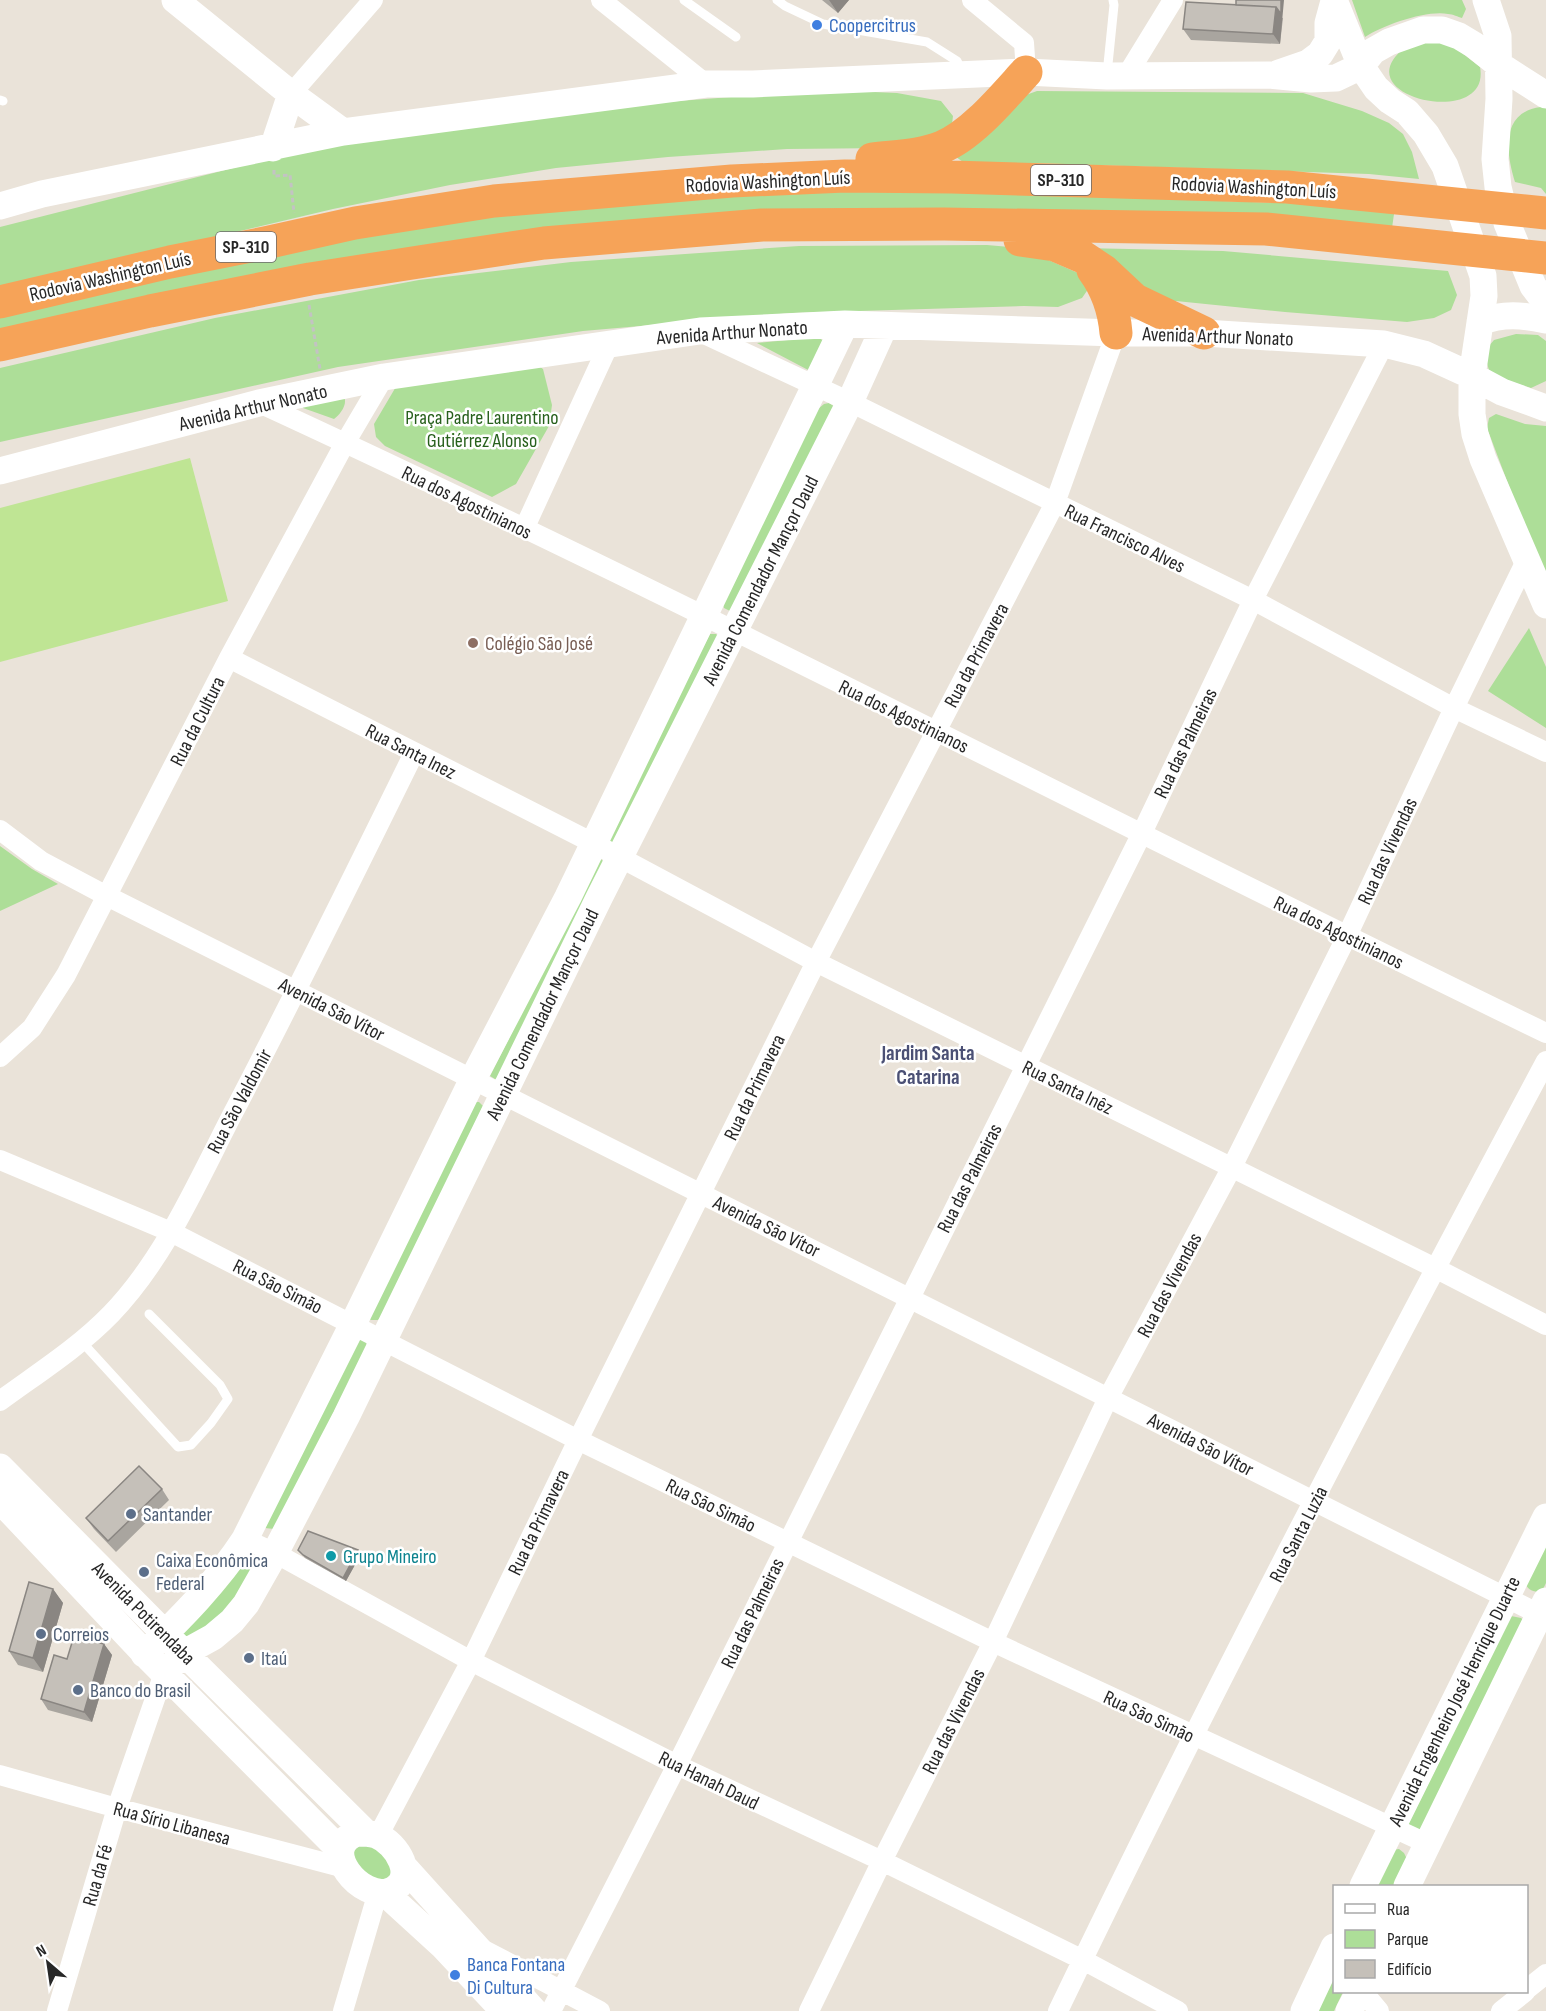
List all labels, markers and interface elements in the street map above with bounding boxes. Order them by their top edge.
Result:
place label: Coopercitrus [829,14,916,38]
marker: Coopercitrus [810,18,824,32]
road number: SP-310 [1031,165,1091,195]
street label: Rodovia Washington Luís [685,166,851,198]
street label: Rodovia Washington Luís [1171,172,1337,204]
road number: SP-310 [216,232,276,262]
street label: Rodovia Washington Luís [27,247,193,307]
street label: Avenida Arthur Nonato [655,316,808,350]
street label: Avenida Arthur Nonato [1141,322,1294,352]
street label: Avenida Arthur Nonato [176,379,330,437]
park label: Praça Padre Laurentino Gutiérrez Alonso [405,406,559,453]
street label: Rua dos Agostinianos [398,461,535,545]
street label: Avenida Comendador Mançor Daud [697,472,824,690]
street label: Rua Francisco Alves [1060,499,1189,578]
street label: Rua da Primavera [939,599,1014,712]
place label: Colégio São José [485,632,593,656]
marker: Colégio São José [466,636,480,650]
street label: Rua da Cultura [165,673,231,770]
street label: Rua dos Agostinianos [835,675,972,759]
street label: Rua das Palmeiras [1149,685,1223,802]
street label: Rua Santa Inez [361,719,460,785]
street label: Rua das Vivendas [1353,794,1423,909]
street label: Rua dos Agostinianos [1270,891,1407,975]
street label: Avenida Comendador Mançor Daud [481,905,604,1125]
street label: Avenida São Vítor [274,972,389,1047]
street label: Rua da Primavera [719,1031,791,1144]
district label: Jardim Santa Catarina [880,1041,975,1090]
street label: Rua São Valdomir [202,1045,278,1158]
street label: Rua Santa Inêz [1018,1056,1117,1120]
street label: Rua das Palmeiras [932,1120,1008,1237]
street label: Avenida São Vítor [708,1190,824,1263]
street label: Rua das Vivendas [1132,1229,1207,1342]
street label: Rua São Simão [229,1254,326,1320]
street label: Avenida São Vítor [1143,1407,1258,1482]
street label: Rua da Primavera [503,1466,575,1579]
street label: Rua São Simão [662,1474,760,1538]
street label: Rua Santa Luzia [1264,1482,1333,1587]
place label: Santander [143,1503,213,1527]
marker: Santander [124,1507,138,1521]
place label: Grupo Mineiro [343,1545,437,1569]
place label: Caixa Econômica Federal [156,1549,268,1596]
marker: Grupo Mineiro [324,1549,338,1563]
street label: Rua das Palmeiras [716,1555,790,1672]
street label: Avenida Potirendaba [86,1556,200,1670]
marker: Caixa Econômica Federal [137,1565,151,1579]
street label: Avenida Engenheiro José Henrique Duarte [1383,1573,1526,1831]
place label: Correios [53,1623,109,1647]
marker: Correios [34,1627,48,1641]
place label: Itaú [261,1647,287,1671]
marker: Itaú [242,1651,256,1665]
street label: Rua das Vivendas [917,1665,991,1778]
place label: Banco do Brasil [90,1679,191,1703]
marker: Banco do Brasil [71,1683,85,1697]
street label: Rua São Simão [1099,1685,1198,1748]
street label: Rua Hanah Daud [655,1746,763,1815]
street label: Rua Sírio Libanesa [111,1797,233,1851]
street label: Rua da Fé [78,1842,118,1909]
legend [1333,1885,1528,1993]
text: Rua [1387,1899,1410,1920]
text: Parque [1387,1929,1428,1950]
north arrow [18,1933,78,1993]
text: N [33,1941,50,1962]
place label: Banca Fontana Di Cultura [467,1953,565,2000]
text: Edifício [1387,1959,1432,1980]
marker: Banca Fontana Di Cultura [448,1968,462,1982]

